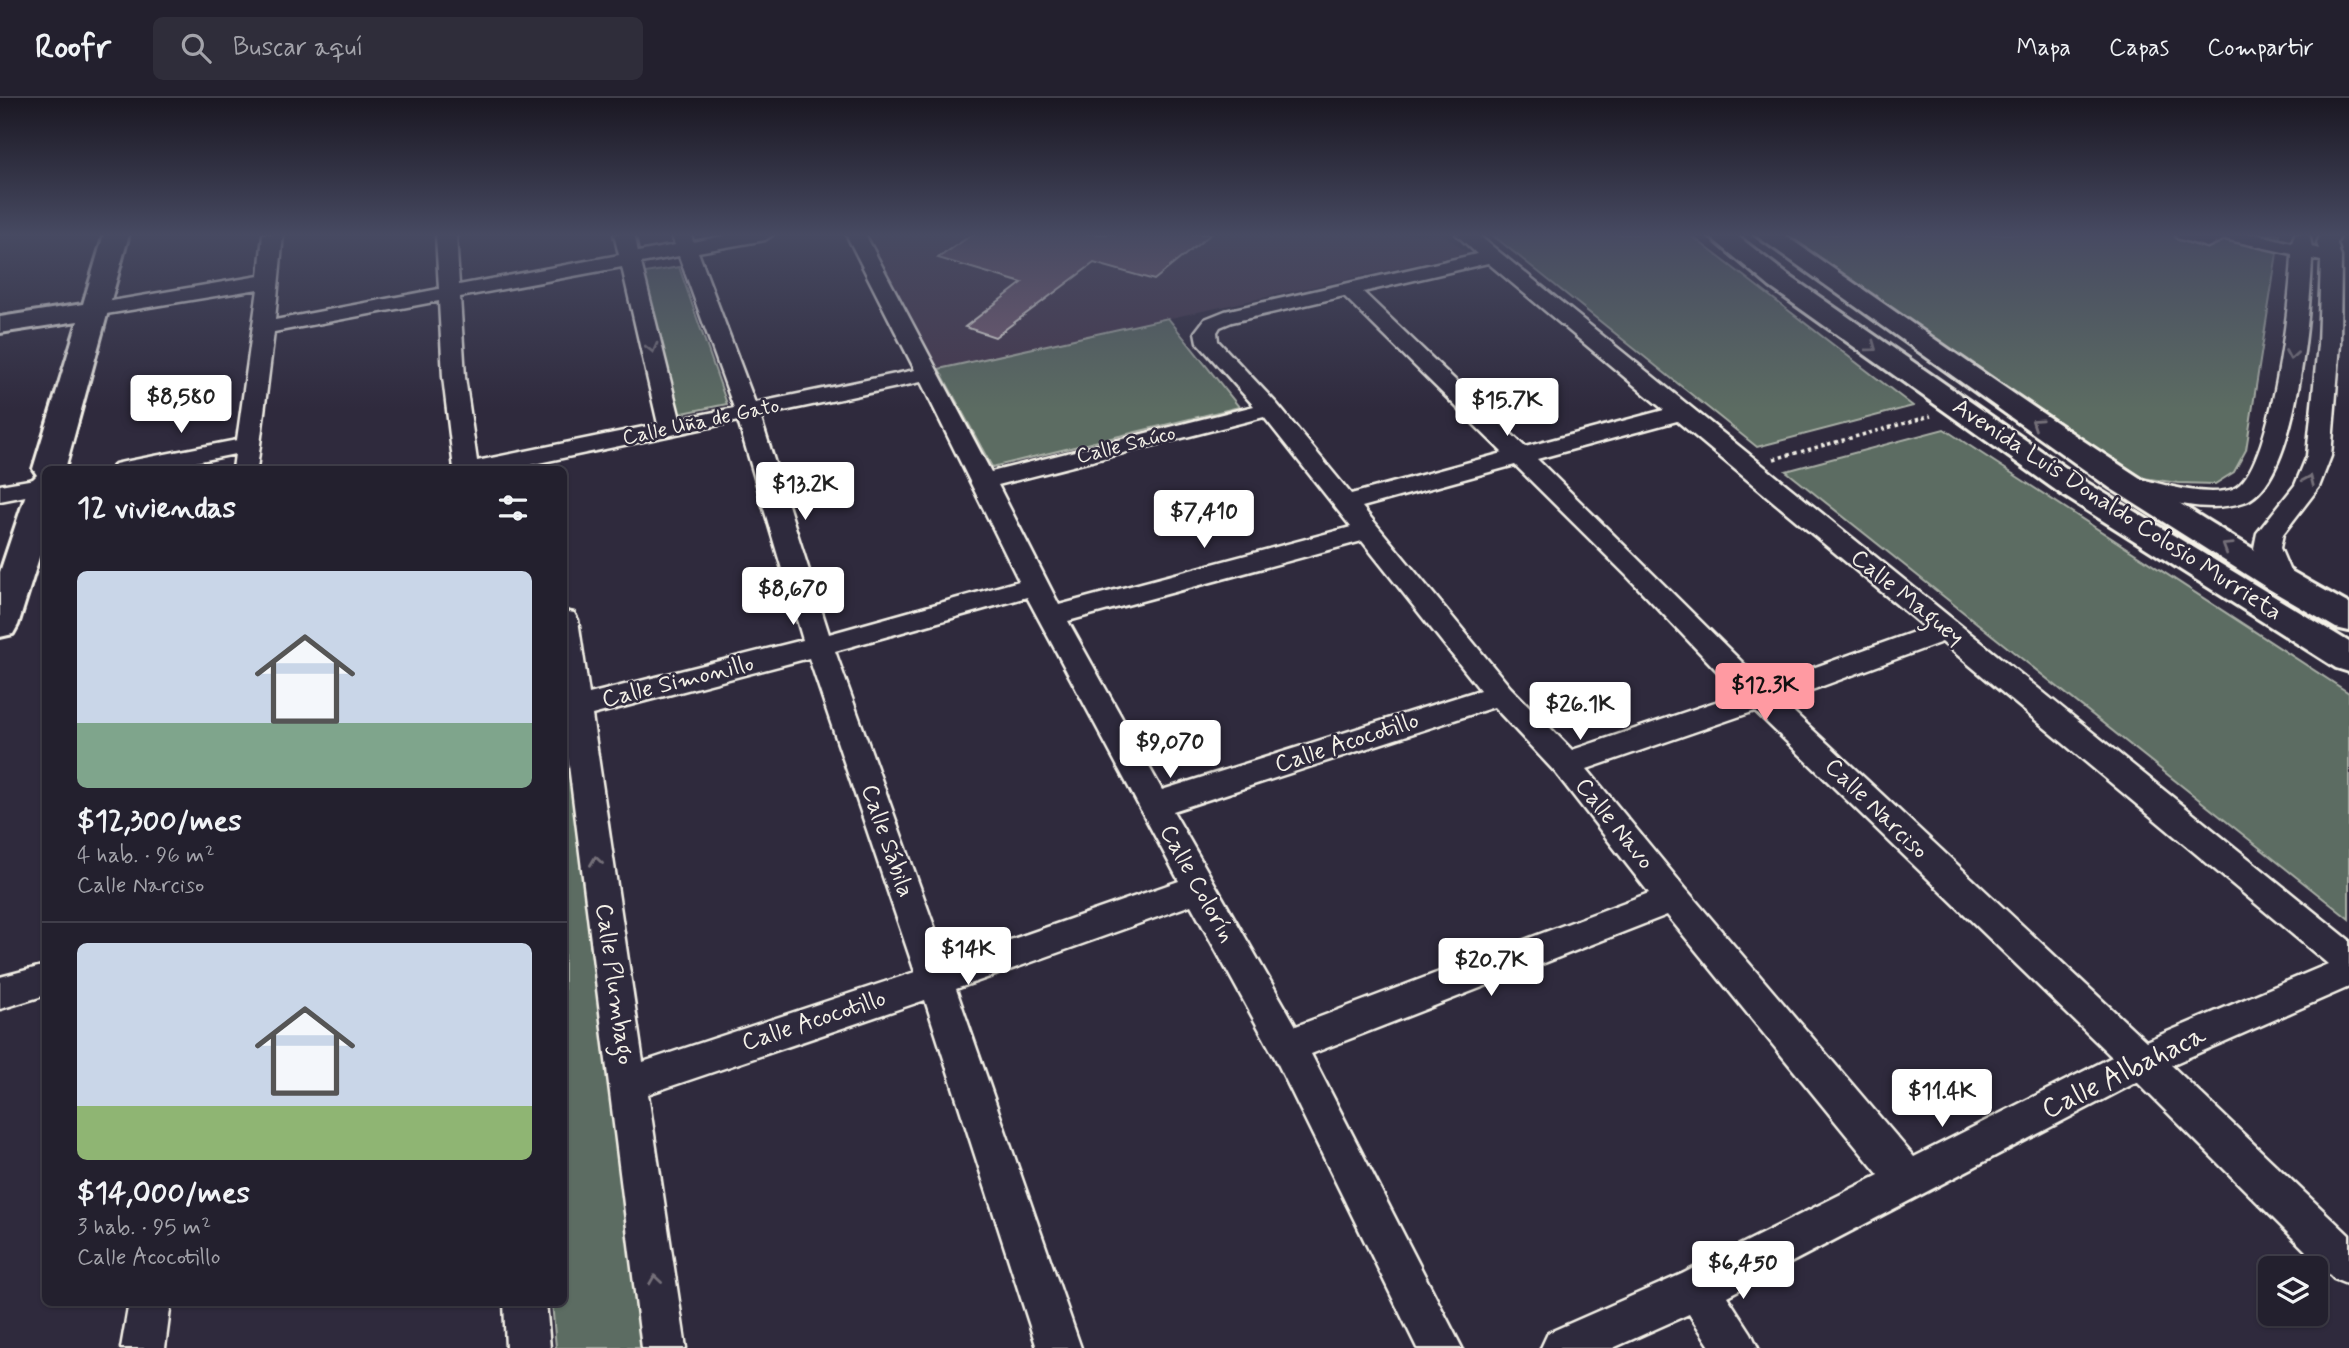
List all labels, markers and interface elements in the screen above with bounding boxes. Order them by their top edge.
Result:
search box [153,17,643,80]
text: Roofr [35,26,111,70]
icon: search [177,29,215,67]
text: Buscar aquí [233,31,363,65]
text: Mapa [2016,33,2071,64]
text: Capas [2109,33,2169,64]
text: Compartir [2207,33,2314,64]
one-way arrow [1864,339,1877,351]
one-way arrow [644,342,658,354]
one-way arrow [2284,349,2299,361]
pin: $8,580 [124,376,238,435]
pin: $15.7K [1450,378,1564,438]
text: $8,580 [146,383,216,413]
text: $15.7K [1471,386,1543,416]
street label: Calle Uña de Gato [620,392,782,452]
street label: Avenida Luis Donaldo Colosio Murrieta [1946,392,2288,628]
one-way arrow [2031,418,2044,431]
street label: Calle Saúco [1073,419,1179,471]
pin: $13.2K [748,462,862,522]
text: $13.2K [772,470,838,500]
one-way arrow [2301,475,2315,487]
text: 12 viviendas [77,489,236,528]
icon: filters [494,489,532,527]
pin: $7,410 [1147,490,1261,550]
text: $7,410 [1170,498,1238,528]
street label: Calle Maguey [1842,543,1970,656]
one-way arrow [2222,543,2235,556]
pin: $8,670 [736,568,850,627]
text: $8,670 [758,575,828,605]
icon: home [242,616,368,742]
street label: Calle Simonillo [599,648,757,716]
pin: $12.3K [1708,664,1822,723]
text: $12.3K [1731,671,1799,701]
pin: $26.1K [1523,682,1637,742]
text: $26.1K [1546,690,1614,720]
street label: Calle Acocotillo [1271,705,1423,781]
pin: $9,070 [1113,720,1227,780]
text: $9,070 [1136,728,1204,758]
street label: Calle Narciso [1817,752,1935,866]
street label: Calle Navo [1567,772,1661,876]
street label: Calle Sábila [853,780,921,902]
text: $12,300/mes [77,802,242,841]
street label: Calle Colorín [1152,819,1242,949]
text: 4 hab. · 96 m² [77,841,215,871]
one-way arrow [589,855,604,867]
text: Calle Narciso [77,871,204,901]
street label: Calle Plumbago [584,901,641,1067]
pin: $14K [927,928,1009,987]
text: $14K [941,935,995,965]
pin: $20.7K [1434,939,1548,998]
text: $20.7K [1455,946,1527,976]
street label: Calle Acocotillo [738,983,890,1059]
icon: home [242,988,368,1114]
street label: Calle Albahaca [2036,1017,2212,1129]
pin: $11.4K [1885,1070,1999,1129]
text: $11.4K [1908,1077,1976,1107]
text: $14,000/mes [77,1174,250,1213]
text: 3 hab. · 95 m² [77,1213,211,1243]
pin: $6,450 [1686,1242,1800,1301]
text: Calle Acocotillo [77,1243,221,1273]
text: $6,450 [1708,1249,1778,1279]
map controls [2258,1256,2328,1326]
button: layers [2258,1256,2328,1326]
one-way arrow [647,1275,662,1286]

